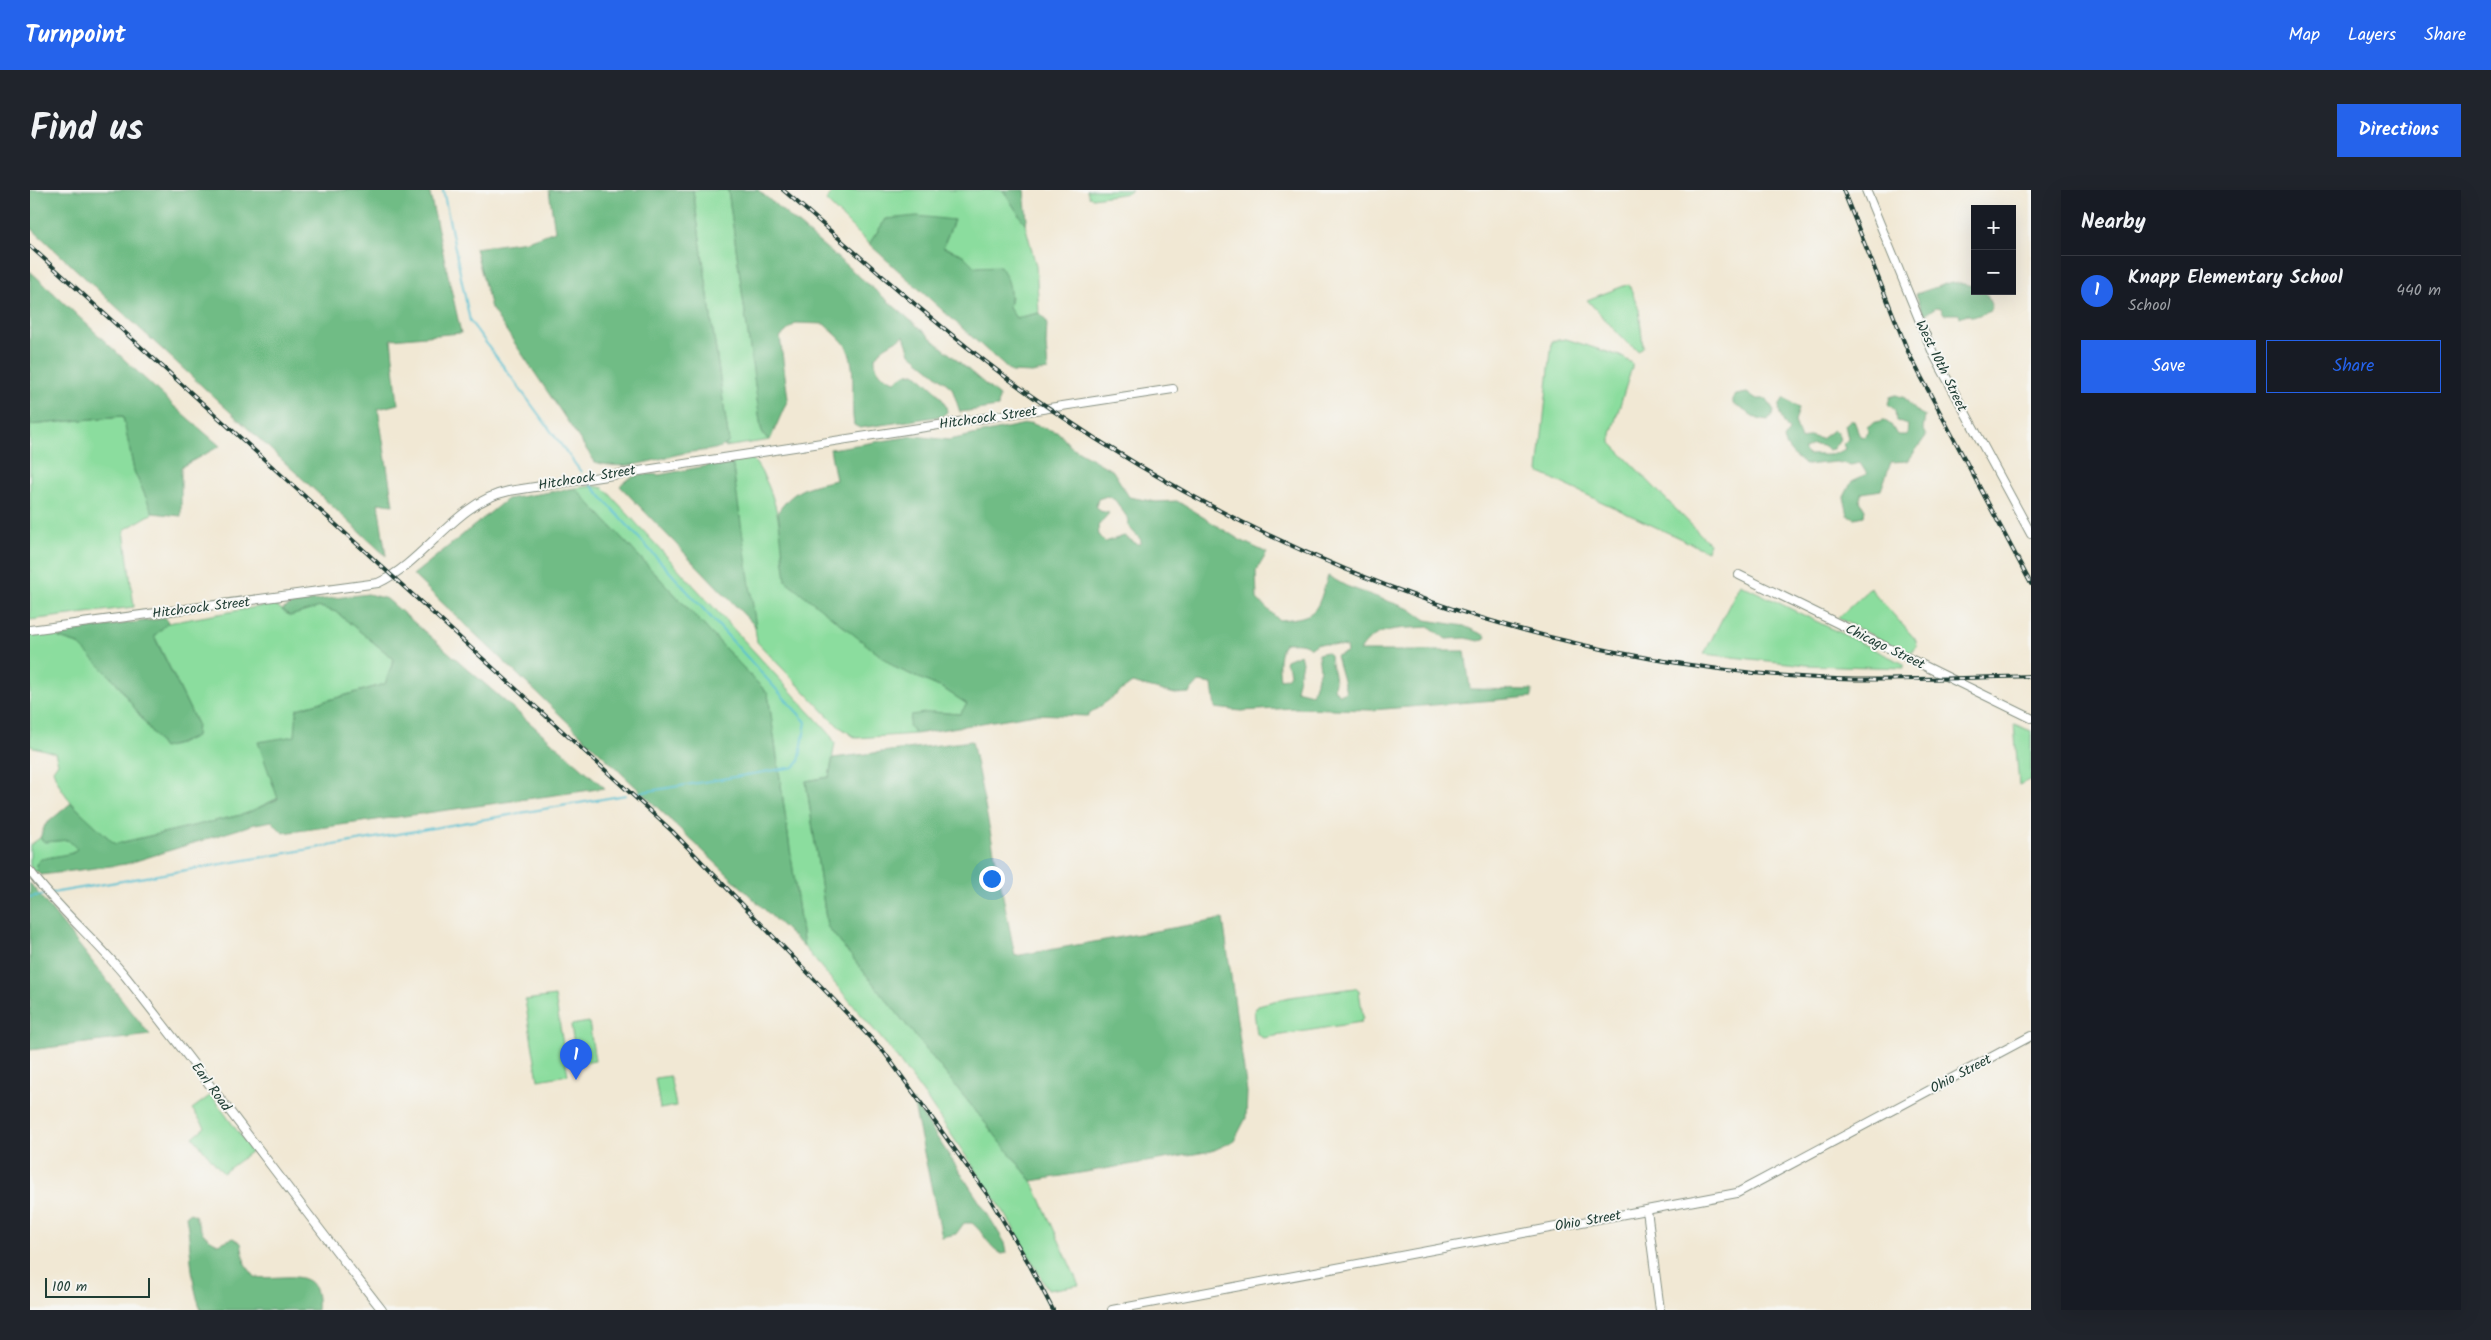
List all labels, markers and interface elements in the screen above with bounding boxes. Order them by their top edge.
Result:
text: Turnpoint [25,16,126,55]
text: Map [2289,21,2320,50]
text: Layers [2348,21,2396,50]
text: Share [2424,21,2466,50]
text: Find us [30,102,143,158]
button: Directions [2337,104,2461,157]
map controls [1971,205,2016,295]
button: + [1971,205,2016,250]
text: Nearby [2081,206,2146,239]
button: − [1971,250,2016,295]
text: Knapp Elementary School [2128,263,2343,293]
text: 1 [2095,278,2099,303]
text: 440 m [2396,278,2441,303]
text: School [2128,293,2171,318]
street label: West 10th Street [1909,316,1973,416]
button: Save [2081,340,2256,393]
button: Share [2266,340,2441,393]
street label: Hitchcock Street [938,400,1039,436]
street label: Hitchcock Street [537,459,638,497]
street label: Hitchcock Street [151,591,252,625]
street label: Chicago Street [1841,618,1929,676]
your location [979,866,1005,892]
pin: 1 [560,1039,592,1080]
street label: Ohio Street [1926,1048,1996,1099]
street label: Earl Road [185,1058,237,1117]
street label: Ohio Street [1553,1204,1623,1238]
scale bar [45,1275,150,1298]
text: 100 m [52,1276,87,1298]

